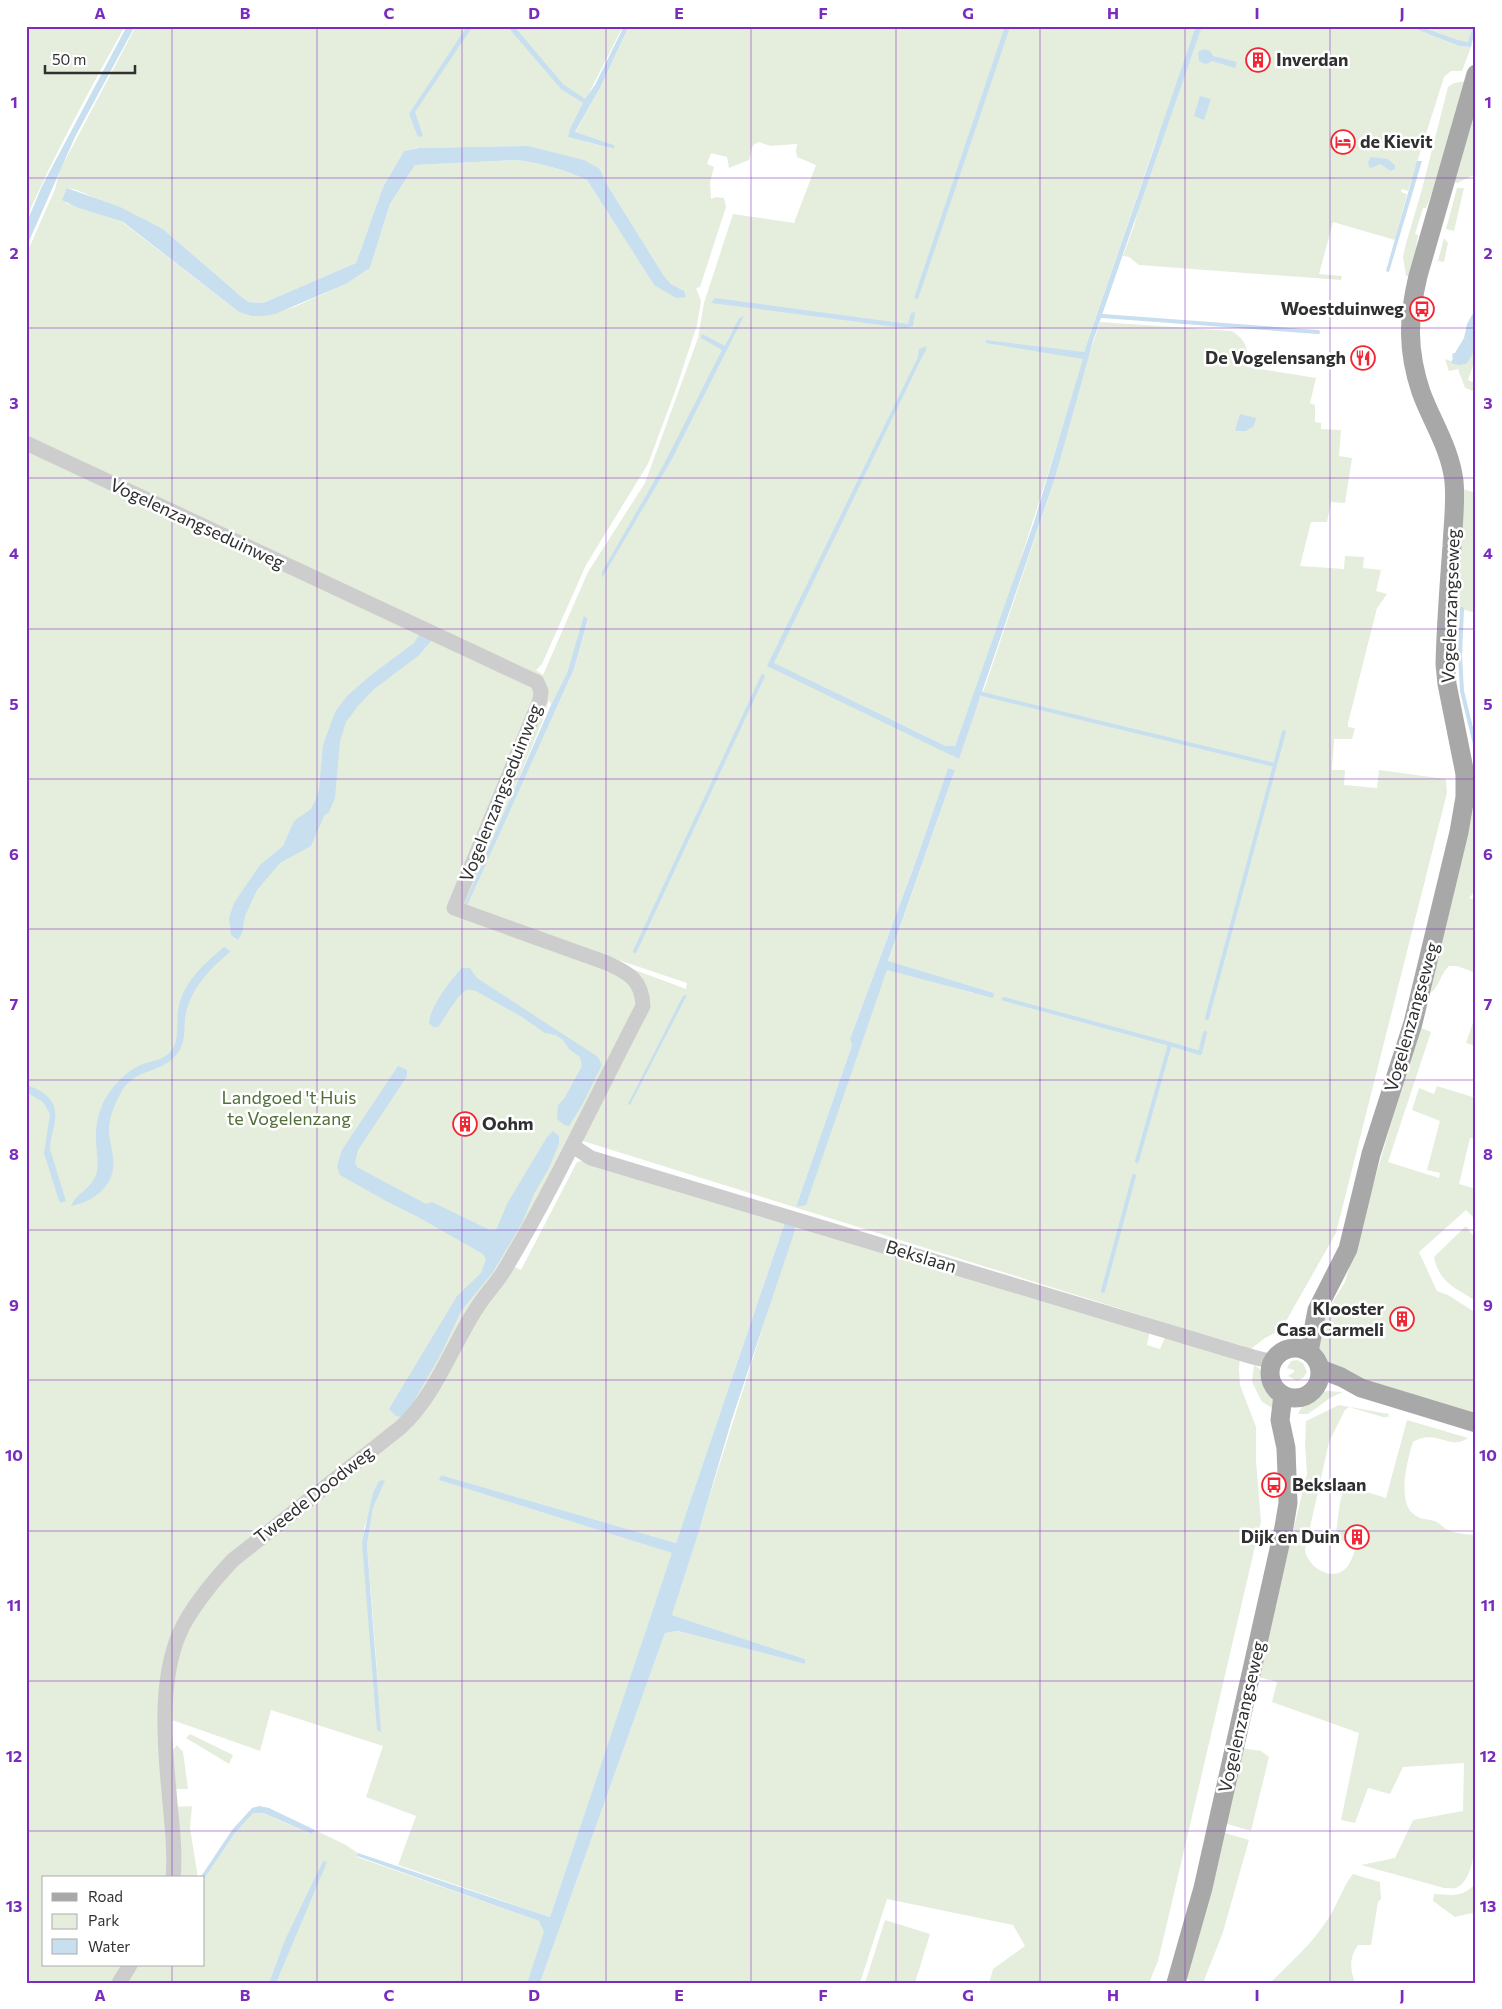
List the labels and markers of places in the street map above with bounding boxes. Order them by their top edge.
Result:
building icon: Inverdan [1245,47,1271,73]
place label: Inverdan [1276,48,1348,70]
hotel icon: de Kievit [1330,129,1356,155]
place label: de Kievit [1360,130,1433,152]
bus stop icon: Woestduinweg [1409,296,1435,322]
place label: Woestduinweg [1280,297,1404,319]
restaurant icon: De Vogelensangh [1350,345,1376,371]
place label: De Vogelensangh [1205,346,1346,368]
building icon: Oohm [452,1111,478,1137]
place label: Oohm [482,1112,534,1134]
place label: Klooster Casa Carmeli [1277,1297,1385,1340]
building icon: Klooster Casa Carmeli [1389,1306,1415,1332]
bus stop icon: Bekslaan [1261,1472,1287,1498]
place label: Bekslaan [1292,1473,1366,1495]
building icon: Dijk en Duin [1344,1524,1370,1550]
place label: Dijk en Duin [1241,1525,1340,1547]

